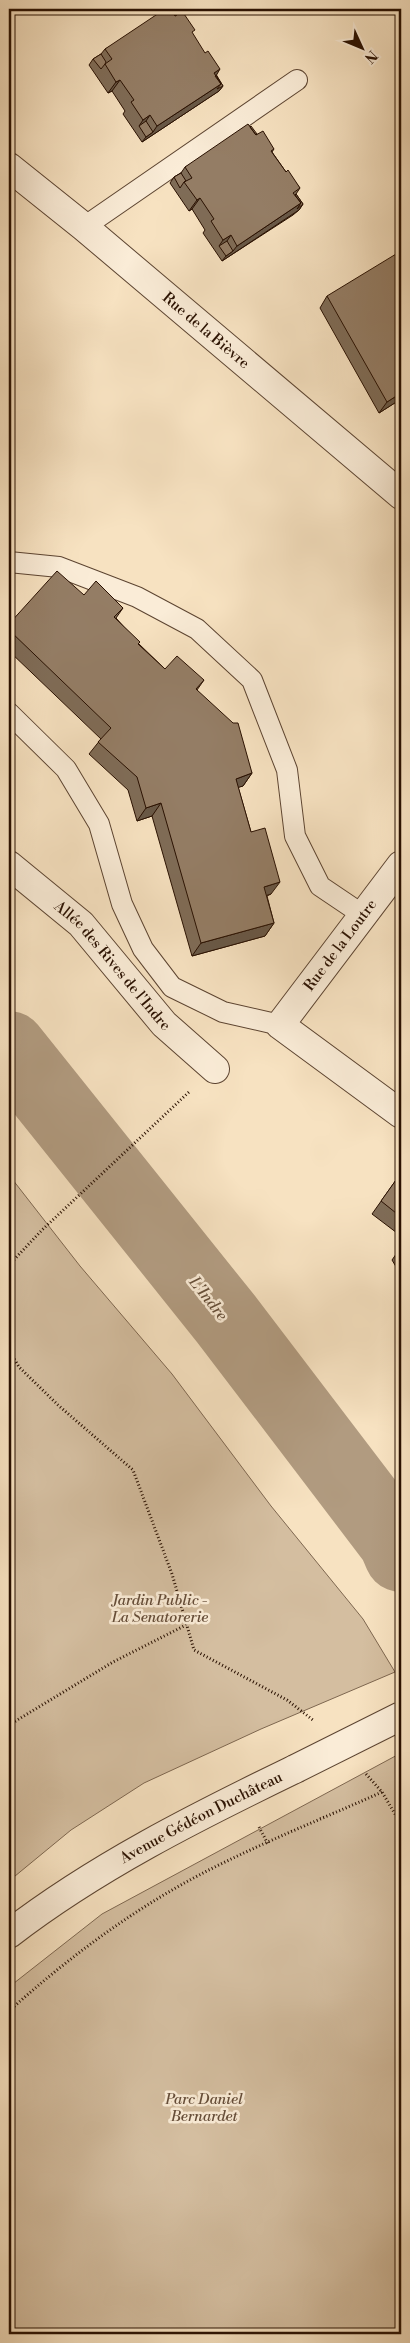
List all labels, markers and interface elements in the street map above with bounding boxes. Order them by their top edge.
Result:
north arrow [338,22,388,72]
text: N [360,46,381,67]
street label: Rue de la Bièvre [158,288,253,373]
street label: Allée des Rives de l'Indre [49,896,174,1035]
street label: Rue de la Loutre [300,896,381,995]
water label: L'Indre [184,1272,232,1325]
park label: Jardin Public - La Senatorerie [110,1591,208,1627]
street label: Avenue Gédéon Duchâteau [116,1767,286,1869]
park label: Parc Daniel Bernardet [164,2090,243,2126]

